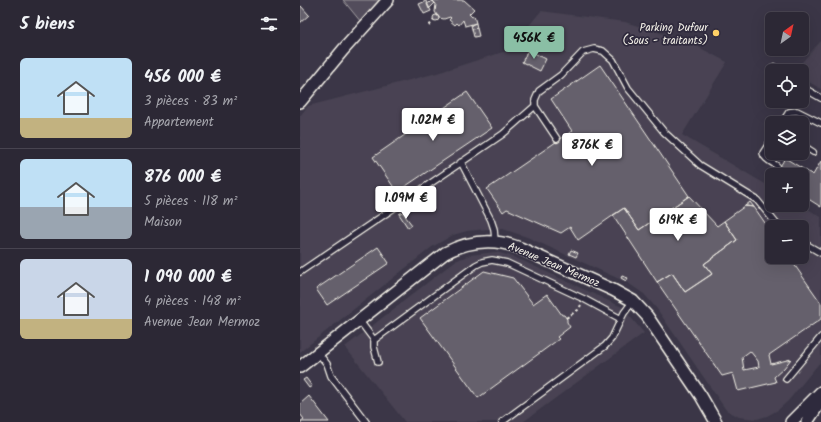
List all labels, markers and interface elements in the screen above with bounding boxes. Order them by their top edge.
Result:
text: 5 biens [20,11,75,38]
north arrow [765,12,809,56]
map controls [765,12,809,264]
icon: filters [258,13,280,35]
place label: Parking Dufour (Sous - traitants) [623,19,709,50]
pin: 456K € [501,26,567,60]
text: 456K € [513,28,555,49]
marker: Parking Dufour (Sous - traitants) [711,28,721,38]
text: 456 000 € [144,64,221,91]
button: locate [765,64,809,108]
icon: home [52,74,100,122]
text: 3 pièces · 83 m² [144,91,237,112]
pin: 1.02M € [396,108,470,142]
text: 1.02M € [411,110,455,131]
text: Appartement [144,112,214,133]
button: layers [765,116,809,160]
pin: 876K € [559,133,625,167]
text: 876K € [571,135,613,156]
text: 876 000 € [144,164,221,191]
button: + [765,168,809,212]
icon: home [52,175,100,223]
pin: 1.09M € [369,186,443,220]
text: 1.09M € [384,188,428,209]
text: 5 pièces · 118 m² [144,191,237,212]
pin: 619K € [645,208,711,242]
text: 619K € [659,210,697,231]
text: Maison [144,212,182,233]
button: − [765,220,809,264]
street label: Avenue Jean Mermoz [505,237,602,292]
text: 1 090 000 € [144,264,232,291]
icon: home [52,275,100,323]
text: 4 pièces · 148 m² [144,291,241,312]
text: Avenue Jean Mermoz [144,312,260,333]

